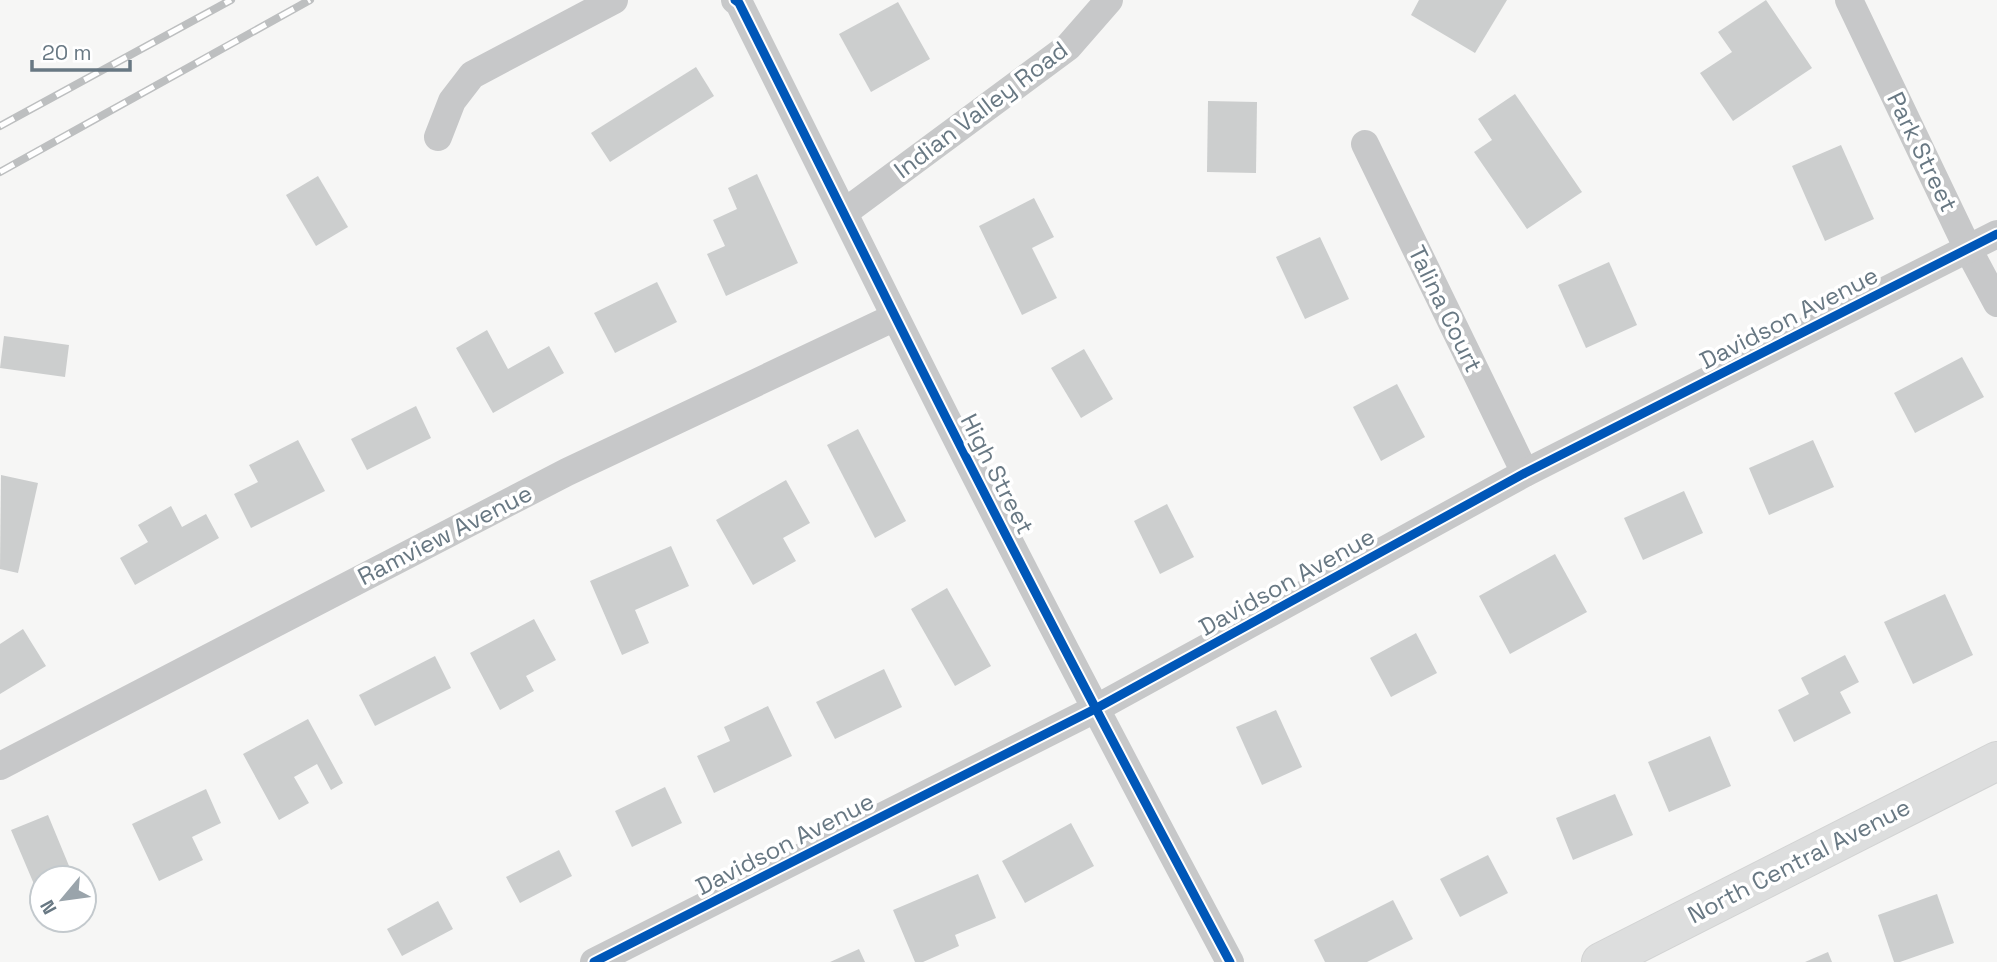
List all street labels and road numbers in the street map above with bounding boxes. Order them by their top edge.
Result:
street label: Indian Valley Road [888,34,1074,185]
street label: Park Street [1880,87,1965,217]
street label: Talina Court [1401,240,1489,377]
street label: Davidson Avenue [1694,259,1883,376]
street label: High Street [954,408,1041,539]
street label: Ramview Avenue [352,477,537,592]
street label: Davidson Avenue [1193,520,1380,643]
street label: Davidson Avenue [690,785,879,902]
street label: North Central Avenue [1682,791,1915,930]

